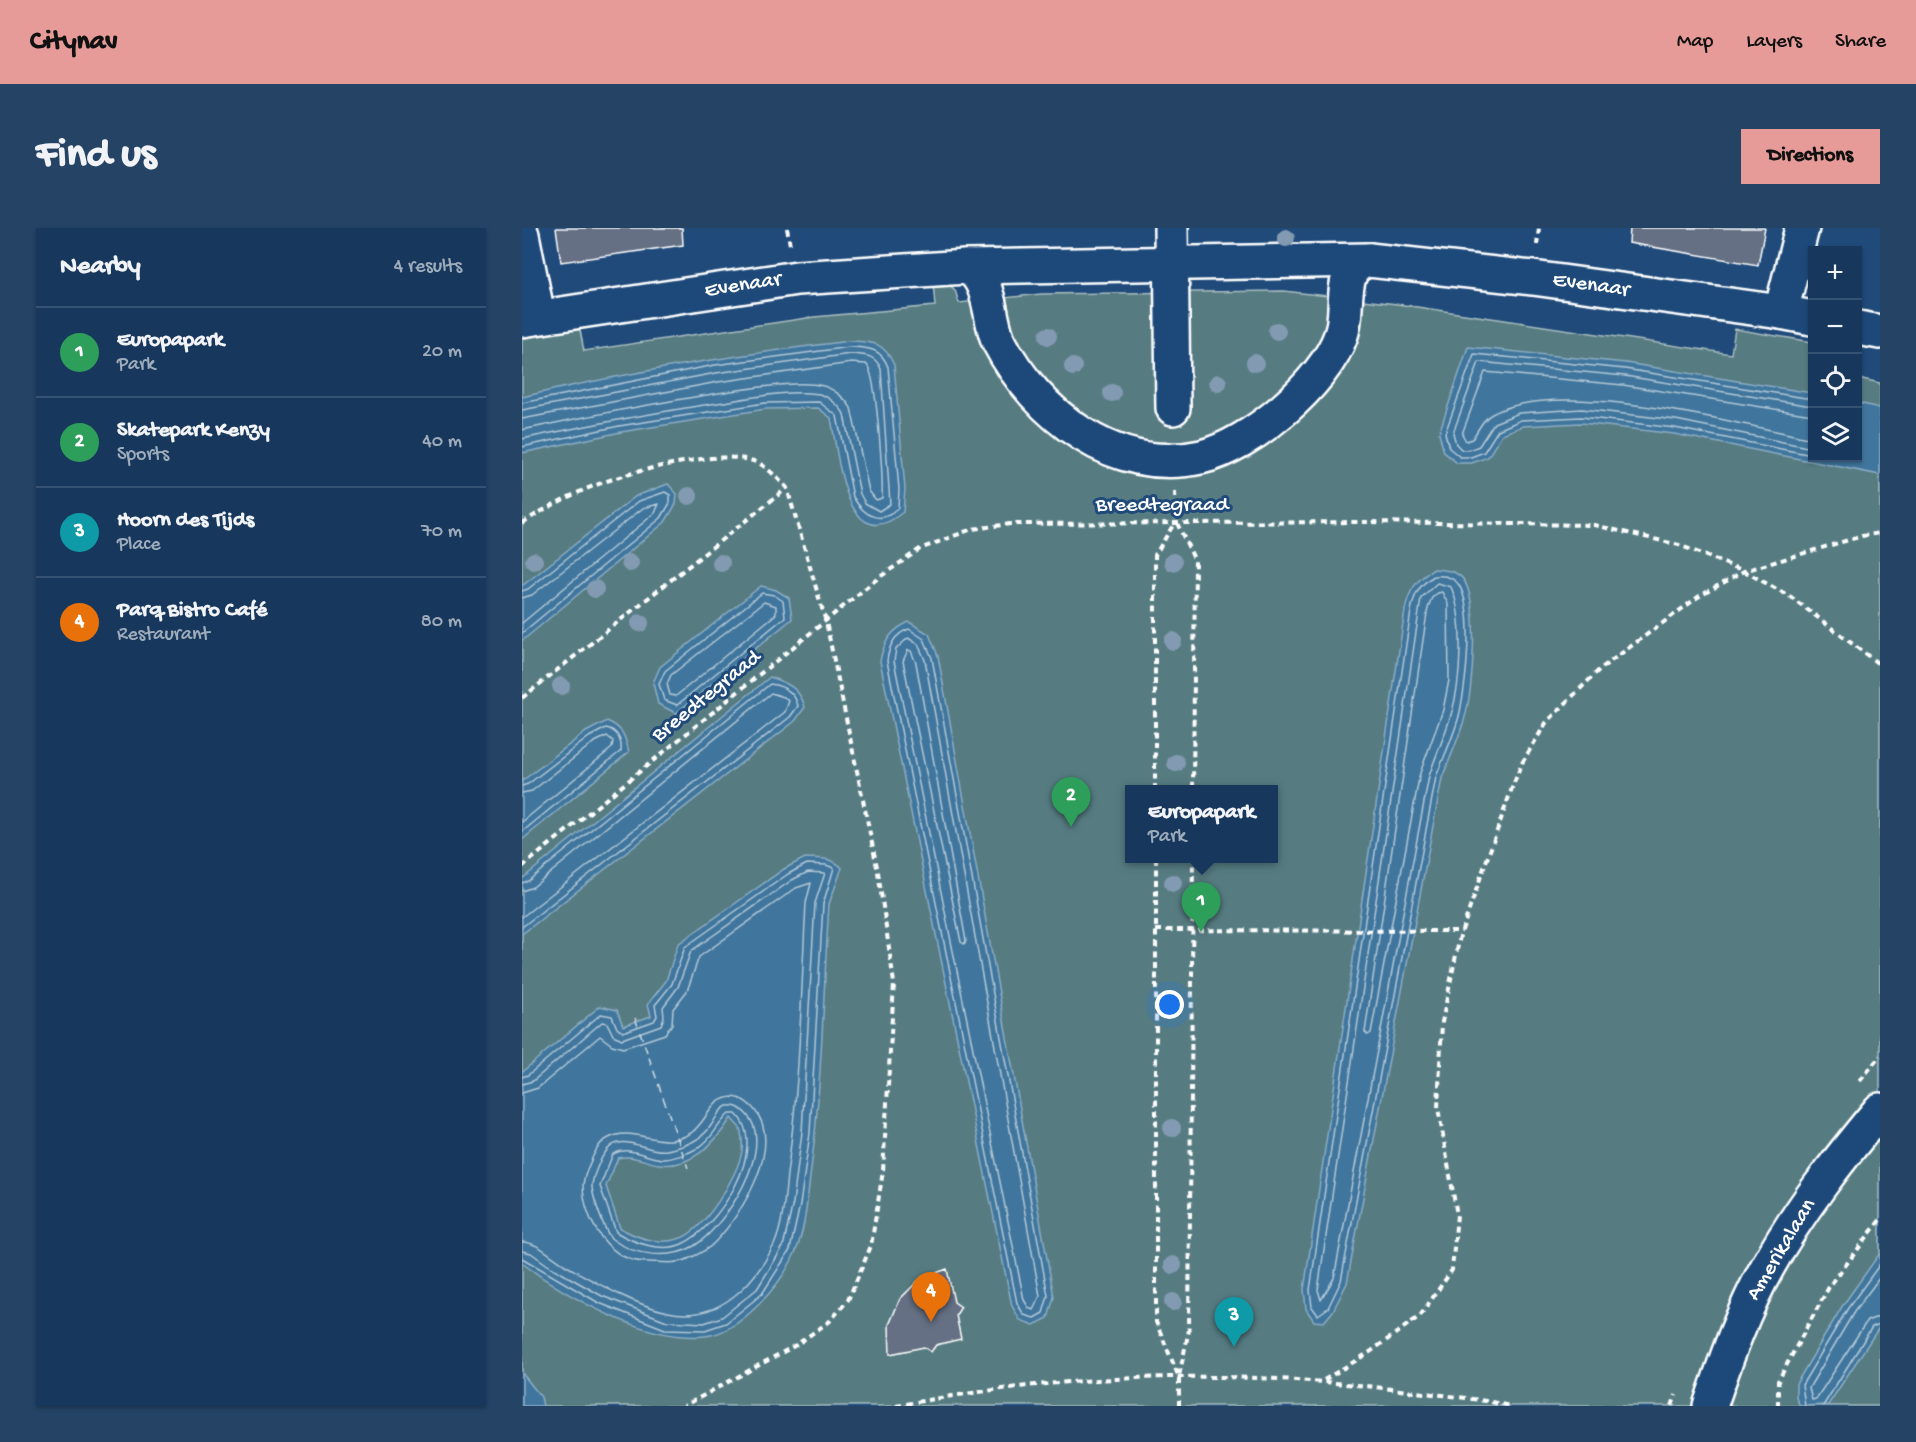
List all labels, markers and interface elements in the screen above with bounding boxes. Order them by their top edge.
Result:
text: Citynav [30,26,118,59]
text: Map [1677,30,1713,55]
text: Layers [1746,30,1802,55]
text: Share [1835,30,1886,55]
button: Directions [1741,129,1880,184]
text: Find us [36,132,156,181]
map controls [1808,246,1862,462]
button: + [1808,246,1862,300]
text: Nearby [60,252,141,283]
text: 4 results [394,256,462,279]
street label: Evenaar [703,267,785,305]
street label: Evenaar [1551,268,1633,305]
button: − [1808,300,1862,354]
text: Europapark [117,328,224,354]
text: 1 [75,341,84,364]
text: 20 m [422,341,462,364]
text: Park [117,354,155,377]
button: locate [1808,354,1862,408]
button: layers [1808,408,1862,462]
text: Skatepark Kenzy [117,418,270,444]
text: 2 [75,431,84,454]
text: 40 m [422,431,462,454]
text: Sports [117,444,169,467]
street label: Breedtegraad [1095,493,1230,519]
text: Hoorn des Tijds [117,508,254,534]
text: 3 [74,521,85,544]
text: 70 m [421,521,462,544]
text: Place [117,534,161,557]
text: Parq Bistro Café [117,598,267,624]
text: 4 [75,611,84,634]
text: 80 m [421,611,462,634]
text: Restaurant [117,624,210,647]
street label: Breedtegraad [647,644,768,749]
pin: 2 [1052,778,1090,827]
popup [1125,785,1278,863]
text: Europapark [1148,800,1255,826]
text: Park [1148,826,1186,849]
pin: 1 [1182,882,1220,932]
your location [1155,990,1184,1019]
street label: Amerikalaan [1741,1194,1823,1306]
pin: 4 [912,1272,950,1322]
pin: 3 [1214,1298,1254,1347]

